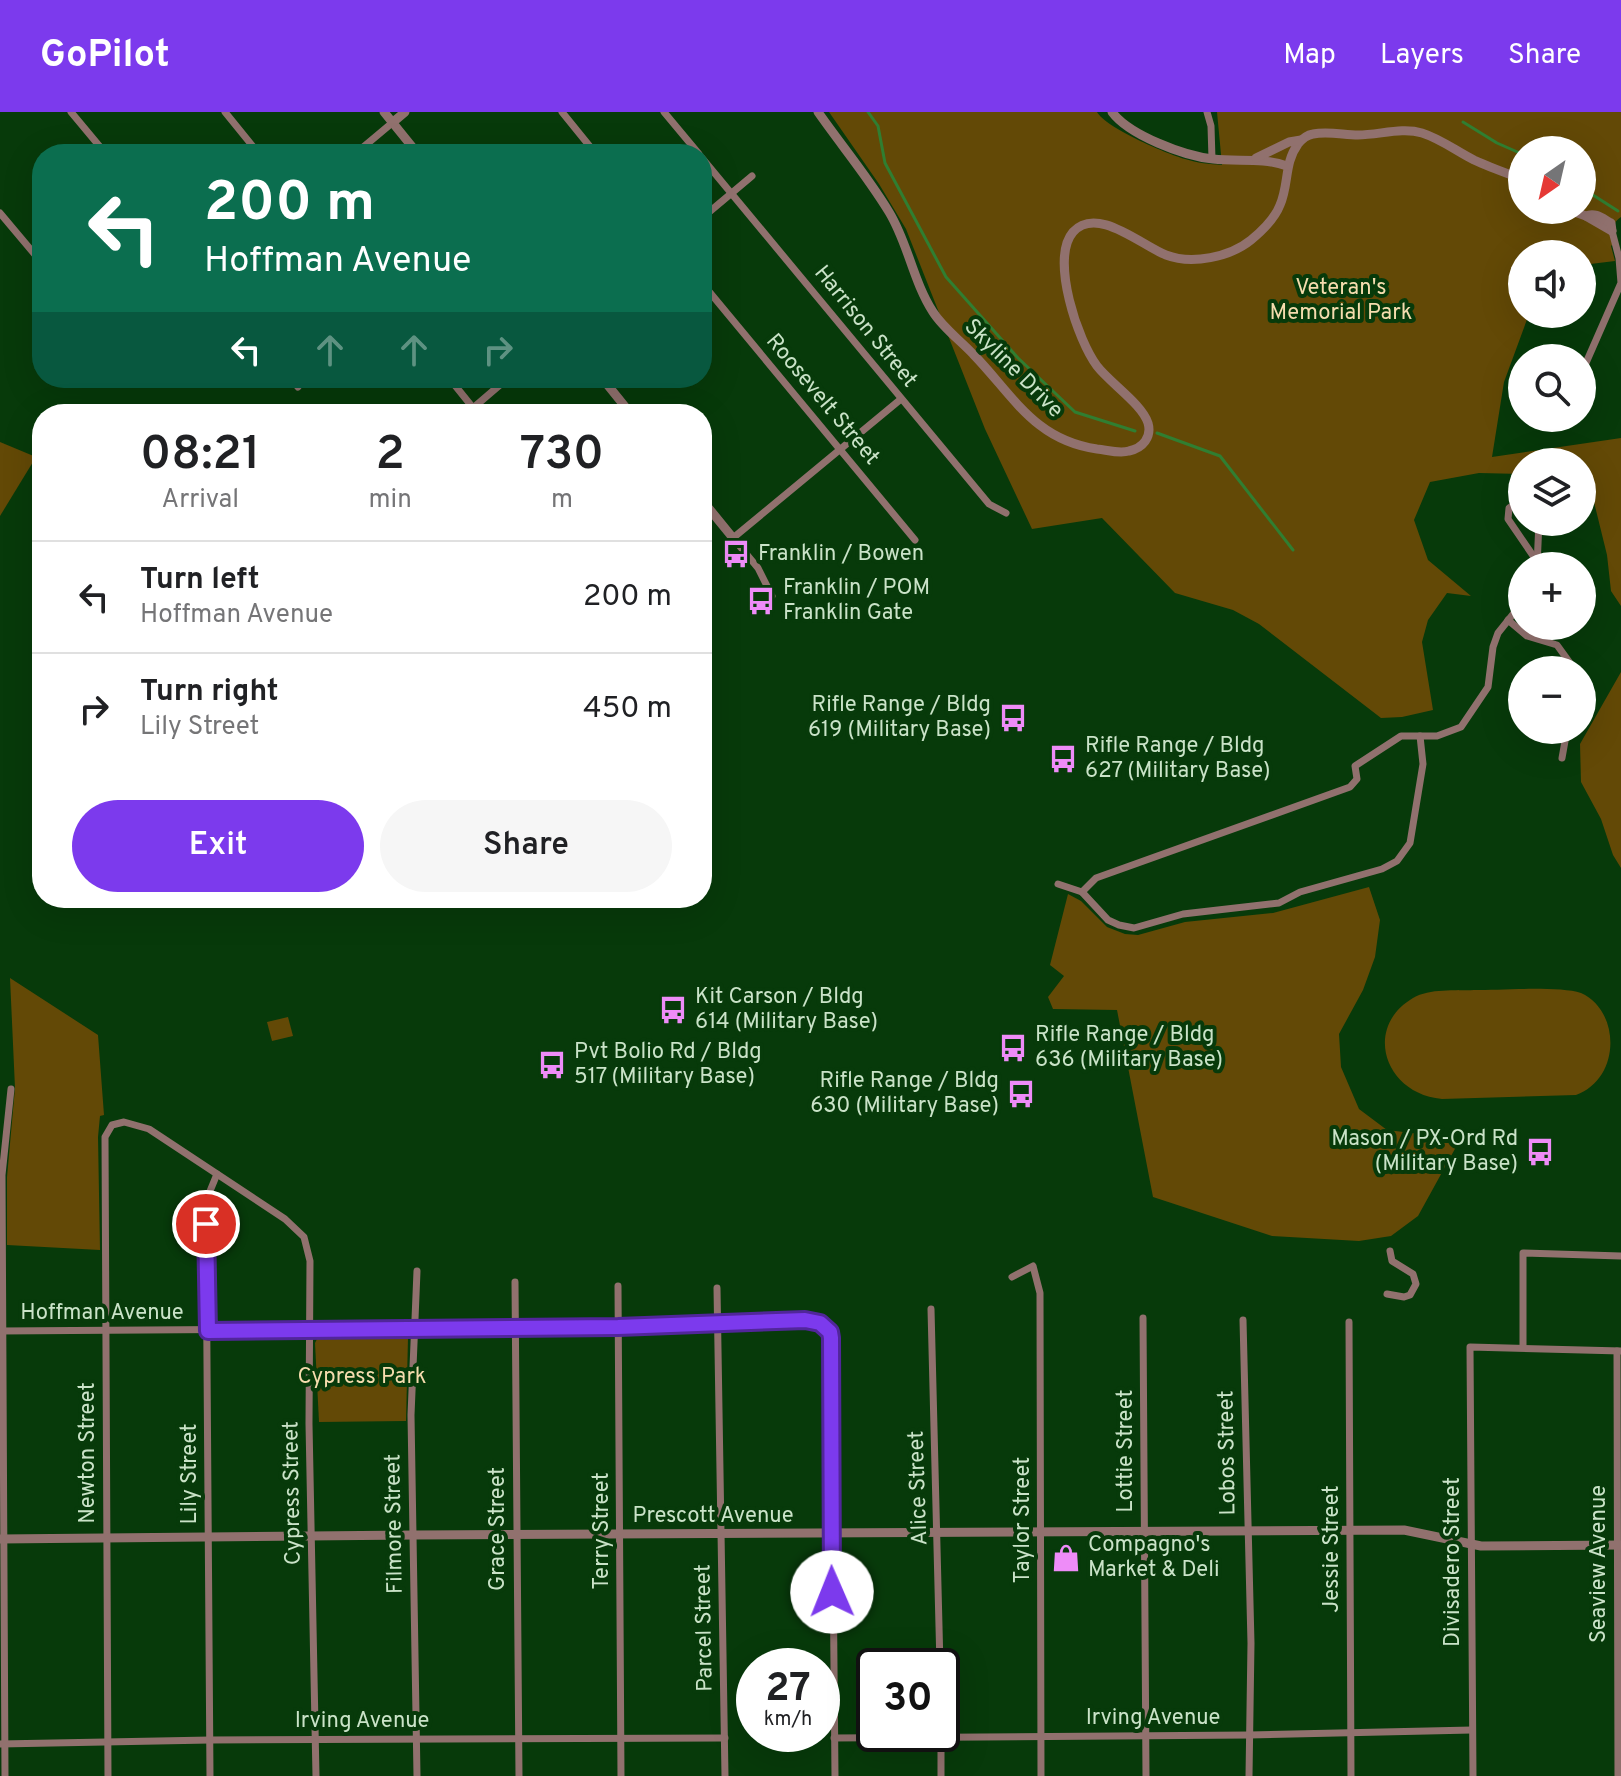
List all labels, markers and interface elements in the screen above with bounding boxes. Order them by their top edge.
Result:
text: GoPilot [40,32,170,81]
text: Map [1283,38,1336,74]
text: Layers [1380,38,1464,74]
text: Share [1508,38,1581,74]
north arrow [1508,136,1596,224]
map controls [1508,136,1596,744]
text: 200 m [204,170,375,240]
icon: left [72,176,176,280]
text: Hoffman Avenue [204,239,471,285]
button: sound [1508,240,1596,328]
street label: Harrison Street [807,260,923,394]
park label: Veteran's Memorial Park [1270,275,1412,327]
street label: Skyline Drive [958,314,1068,424]
icon: left [224,328,268,372]
icon: ahead [308,328,352,372]
icon: ahead [392,328,436,372]
icon: right [476,328,520,372]
street label: Roosevelt Street [759,329,885,471]
button: search [1508,344,1596,432]
text: 08:21 [140,426,261,486]
text: 2 [376,426,405,486]
text: 730 [520,426,604,486]
button: layers [1508,448,1596,536]
text: Arrival [162,484,239,517]
text: min [369,484,412,517]
text: m [551,484,573,517]
bus stop icon: Franklin / Bowen [721,539,751,569]
place label: Franklin / Bowen [758,541,924,568]
button: + [1508,552,1596,640]
text: Turn left [140,562,260,599]
icon: left [72,575,116,619]
place label: Franklin / POM Franklin Gate [783,575,930,627]
text: 200 m [583,579,672,616]
bus stop icon: Franklin / POM Franklin Gate [746,586,776,616]
text: Hoffman Avenue [140,599,333,632]
button: − [1508,656,1596,744]
text: Turn right [140,674,278,711]
icon: right [72,687,116,731]
text: 450 m [583,691,672,728]
place label: Rifle Range / Bldg 619 (Military Base) [808,692,991,744]
bus stop icon: Rifle Range / Bldg 619 (Military Base) [998,703,1028,733]
text: Lily Street [140,711,259,744]
place label: Rifle Range / Bldg 627 (Military Base) [1085,733,1271,785]
bus stop icon: Rifle Range / Bldg 627 (Military Base) [1048,744,1078,774]
button: Exit [72,800,364,892]
button: Share [380,800,672,892]
place label: Kit Carson / Bldg 614 (Military Base) [695,984,878,1036]
bus stop icon: Kit Carson / Bldg 614 (Military Base) [658,995,688,1025]
place label: Rifle Range / Bldg 636 (Military Base) [1035,1022,1223,1074]
bus stop icon: Rifle Range / Bldg 636 (Military Base) [998,1033,1028,1063]
place label: Pvt Bolio Rd / Bldg 517 (Military Base) [574,1039,762,1091]
bus stop icon: Pvt Bolio Rd / Bldg 517 (Military Base) [537,1050,567,1080]
place label: Rifle Range / Bldg 630 (Military Base) [810,1068,999,1120]
bus stop icon: Rifle Range / Bldg 630 (Military Base) [1006,1079,1036,1109]
place label: Mason / PX-Ord Rd (Military Base) [1331,1126,1518,1178]
bus stop icon: Mason / PX-Ord Rd (Military Base) [1525,1137,1555,1167]
pin [172,1190,240,1258]
icon: arrive [184,1202,228,1246]
street label: Hoffman Avenue [20,1300,184,1327]
park label: Cypress Park [297,1364,427,1391]
street label: Newton Street [75,1382,102,1524]
street label: Lottie Street [1113,1389,1140,1513]
street label: Lobos Street [1213,1390,1243,1516]
street label: Cypress Street [278,1421,308,1565]
street label: Lily Street [177,1423,204,1525]
street label: Alice Street [904,1430,934,1546]
street label: Filmore Street [380,1454,410,1594]
street label: Taylor Street [1010,1457,1037,1583]
street label: Grace Street [485,1467,512,1591]
street label: Terry Street [589,1472,616,1590]
street label: Divisadero Street [1440,1477,1467,1647]
street label: Jessie Street [1319,1485,1346,1613]
street label: Seaview Avenue [1586,1485,1613,1643]
street label: Prescott Avenue [633,1503,793,1530]
place label: Compagno's Market & Deli [1088,1532,1220,1584]
shop icon: Compagno's Market & Deli [1051,1543,1081,1573]
position arrow [790,1550,874,1634]
street label: Parcel Street [690,1564,720,1692]
speed limit sign: 30 [856,1648,960,1752]
text: 27 [765,1665,811,1715]
street label: Irving Avenue [1086,1705,1220,1732]
text: km/h [764,1707,812,1733]
street label: Irving Avenue [295,1708,429,1735]

